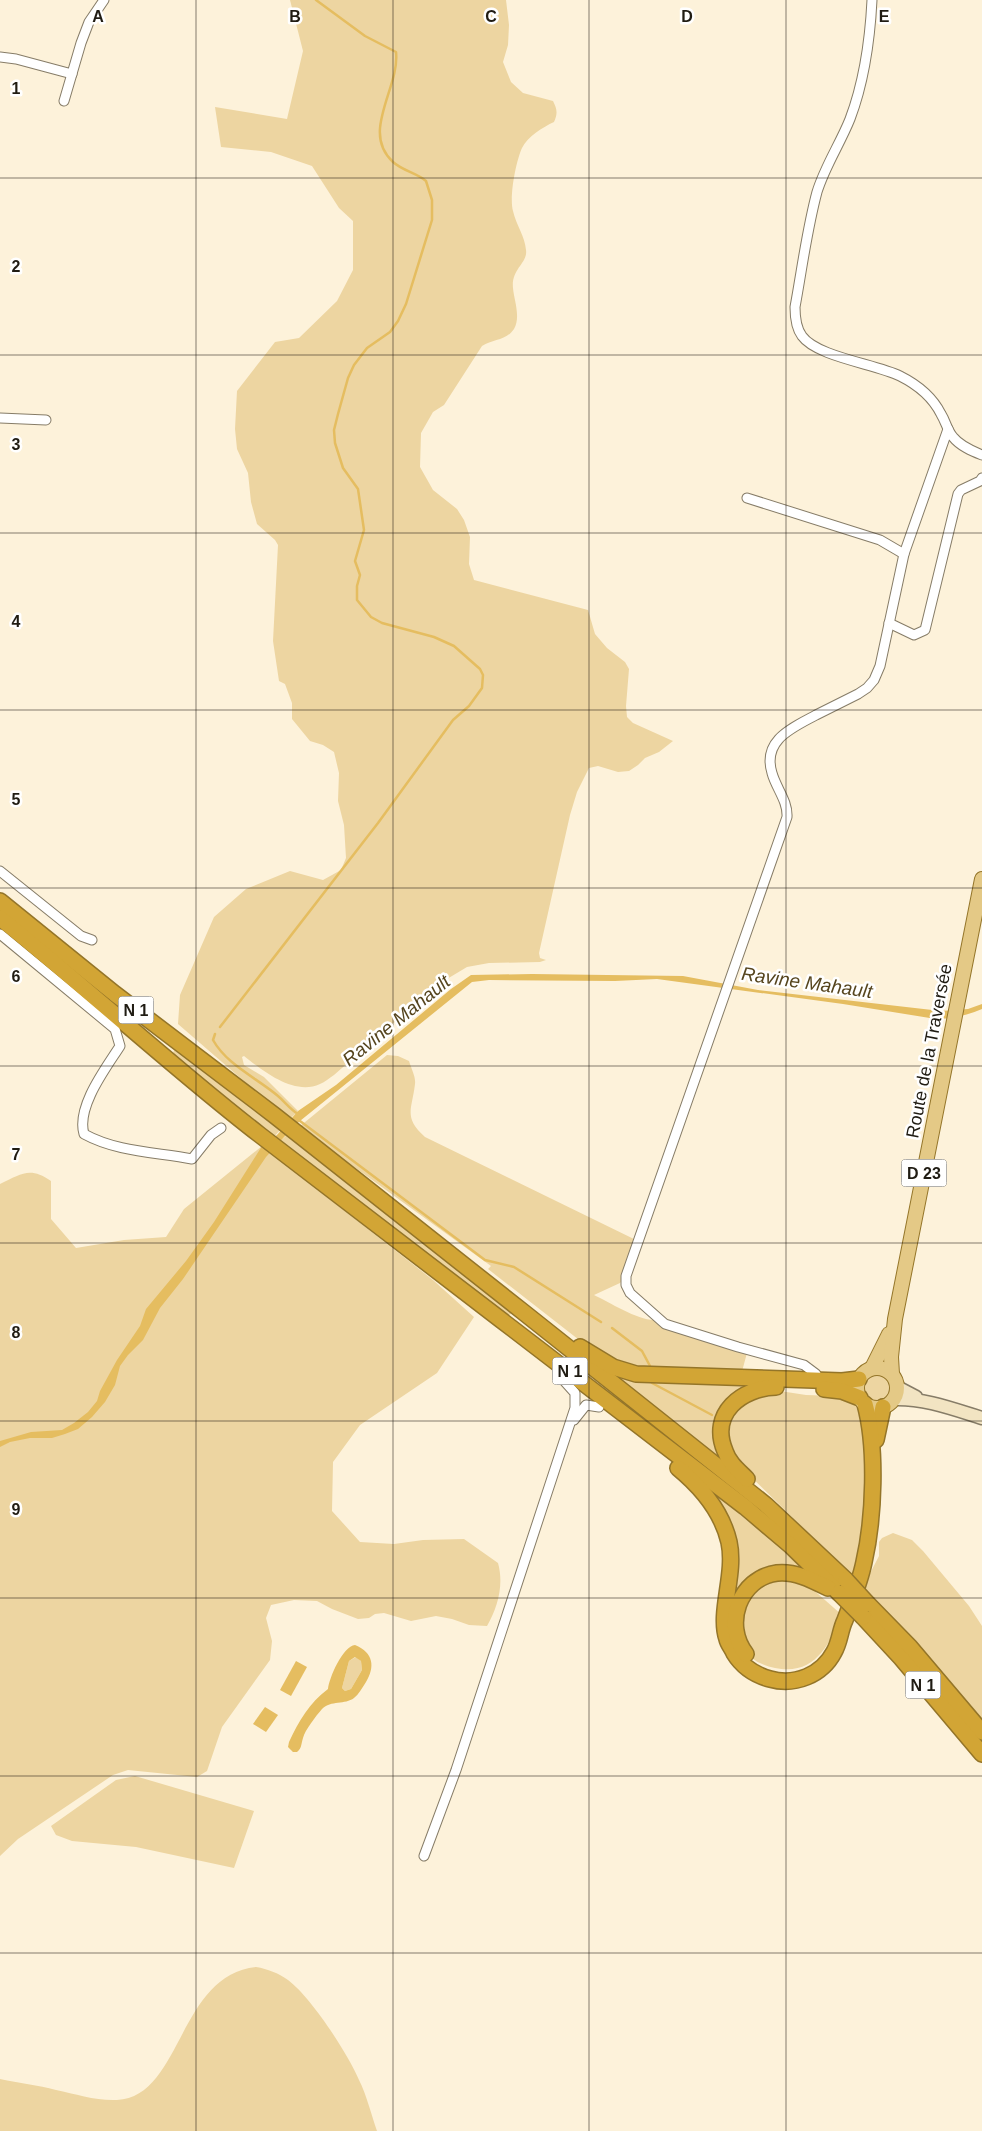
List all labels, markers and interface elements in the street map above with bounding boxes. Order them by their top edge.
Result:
text: A [92,8,104,25]
text: B [289,8,301,25]
text: C [485,8,497,25]
text: D [681,8,693,25]
text: E [879,8,890,25]
text: 1 [12,80,21,97]
text: 2 [12,258,21,275]
text: 3 [12,436,21,453]
text: 4 [12,613,21,630]
text: 5 [12,791,21,808]
street label: Route de la Traversée [902,962,956,1140]
water label: Ravine Mahault [740,963,874,1002]
text: 6 [12,968,21,985]
water label: Ravine Mahault [338,970,455,1070]
road number: N 1 [118,996,154,1024]
text: 7 [12,1146,21,1163]
road number: D 23 [902,1160,946,1186]
text: 8 [12,1324,21,1341]
road number: N 1 [552,1358,588,1384]
text: 9 [12,1501,21,1518]
road number: N 1 [906,1672,940,1698]

